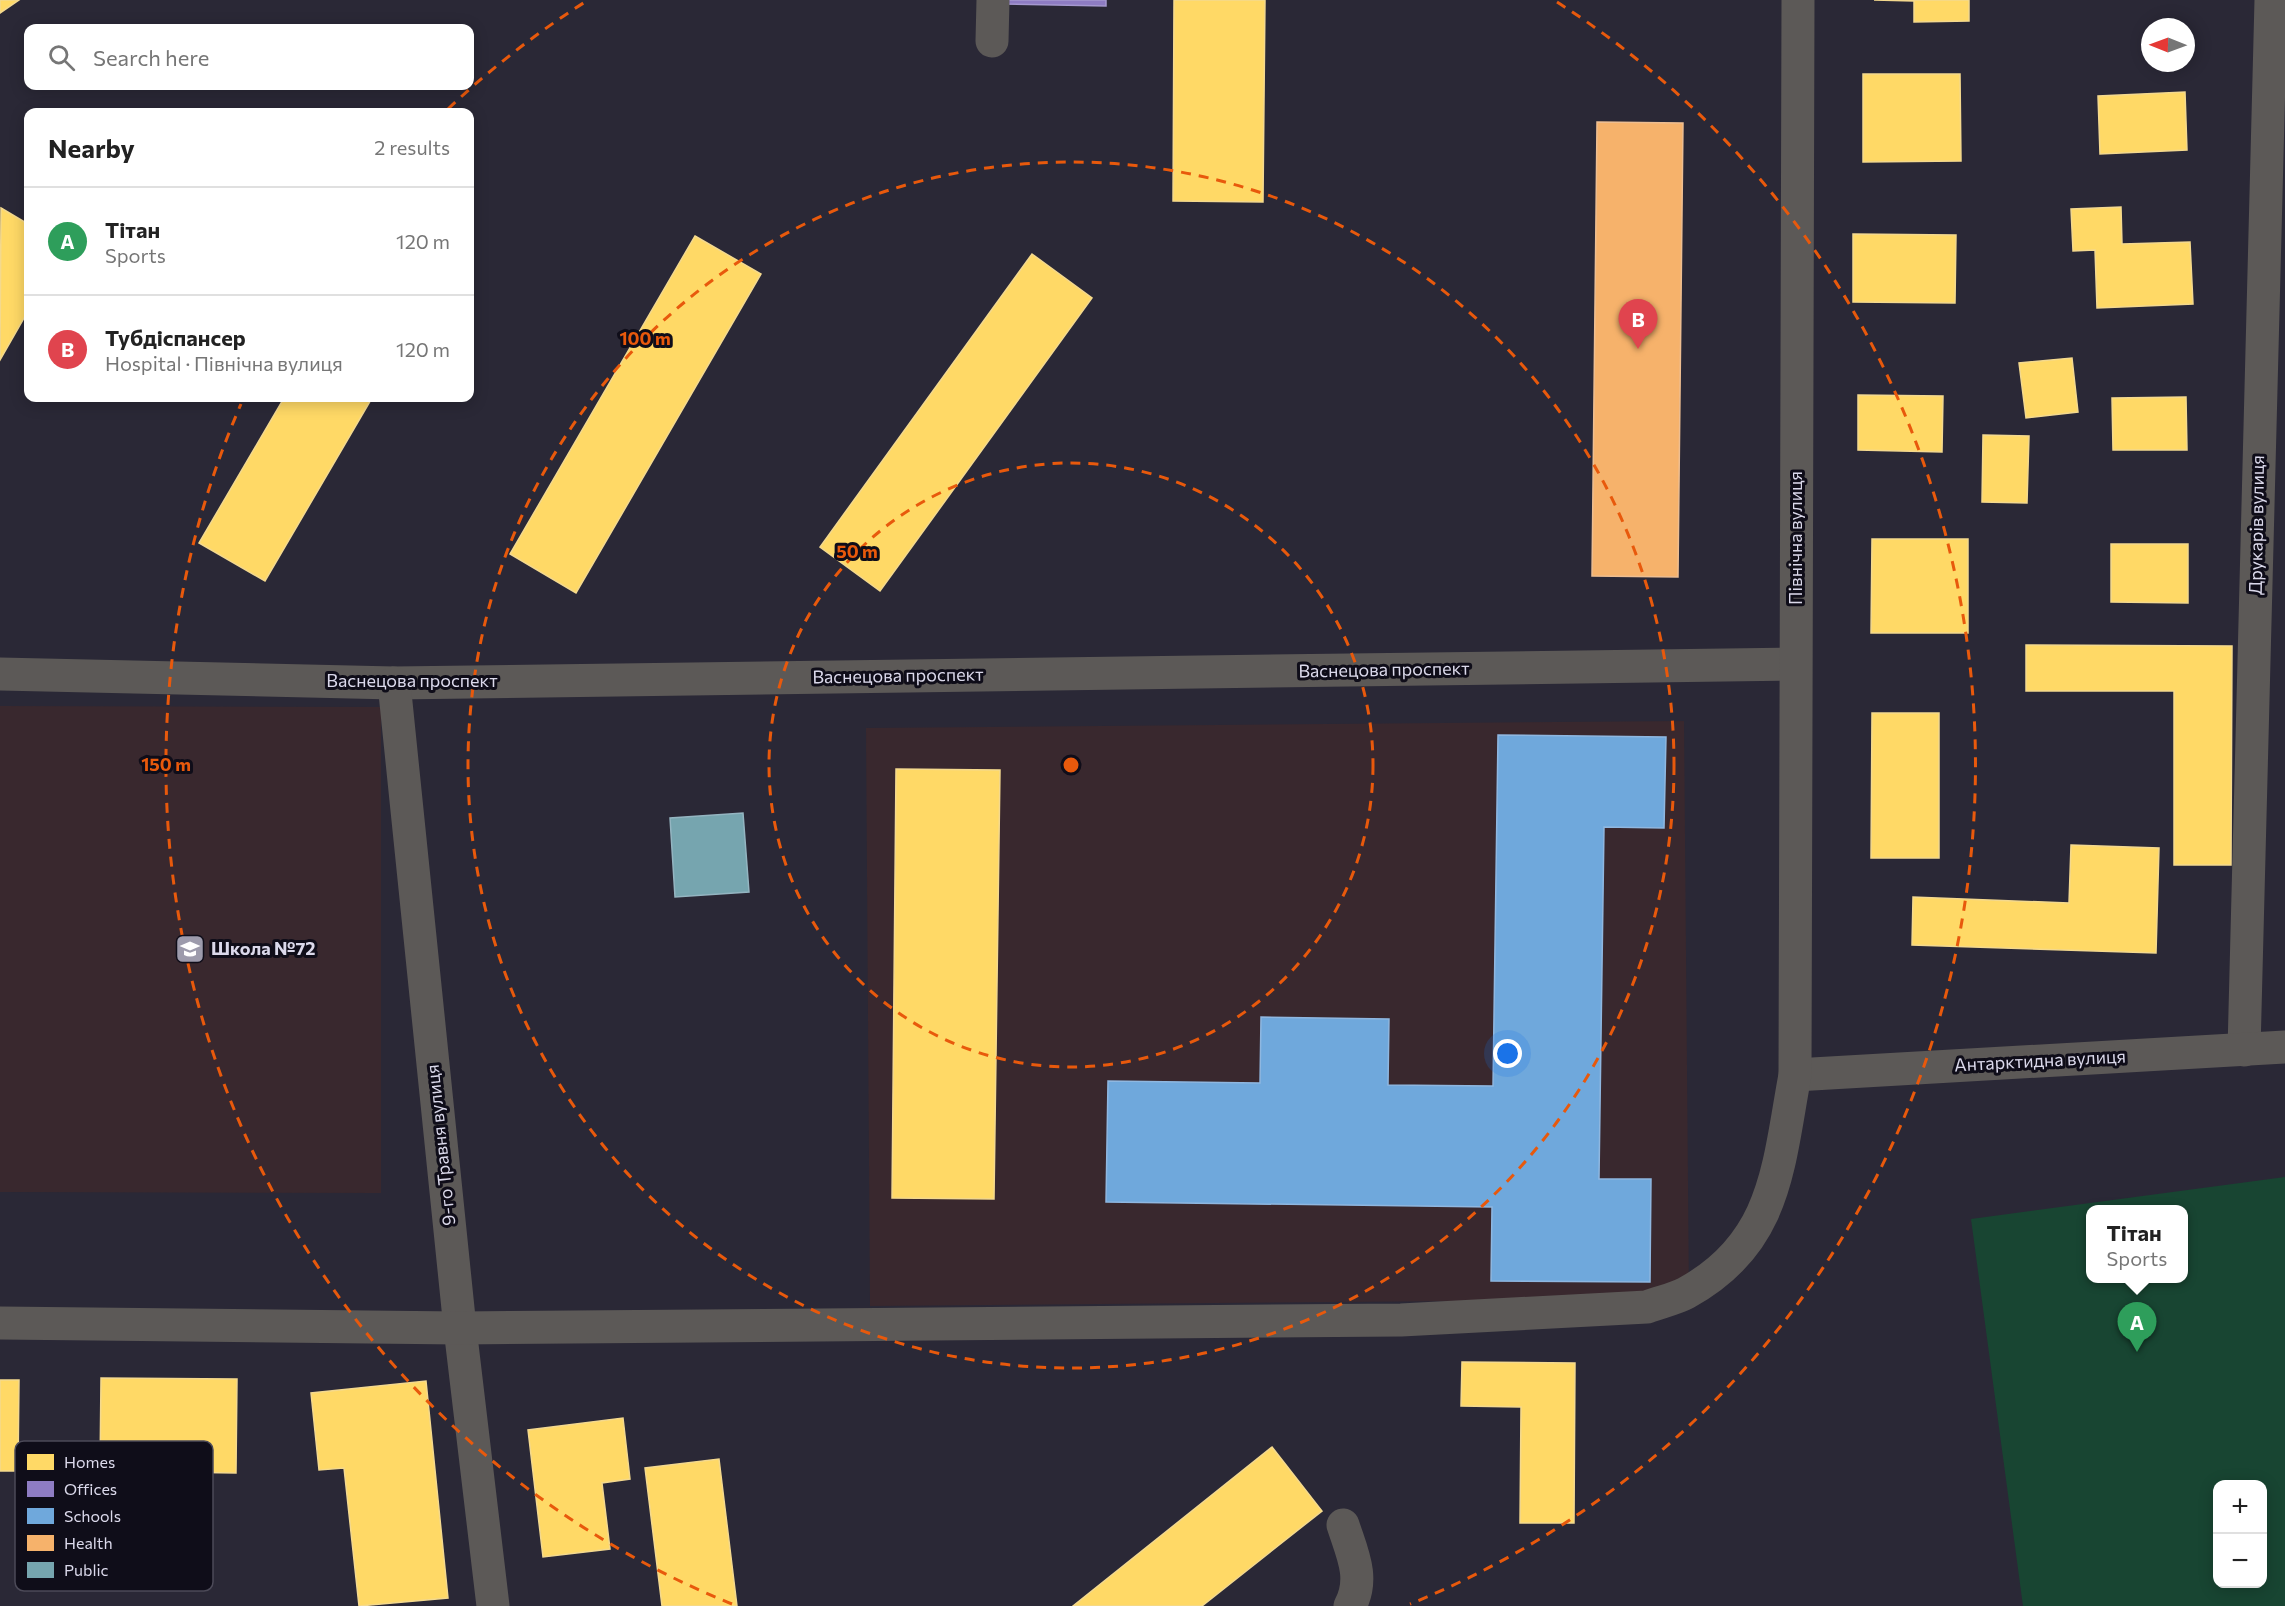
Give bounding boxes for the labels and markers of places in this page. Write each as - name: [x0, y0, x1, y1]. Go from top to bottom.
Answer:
- pin: B: [1618, 300, 1658, 349]
- centre of rings: [1061, 755, 1081, 775]
- school or university icon: Школа №72: [174, 933, 206, 965]
- place label: Школа №72: [211, 937, 316, 959]
- pin: A: [2118, 1302, 2156, 1352]

